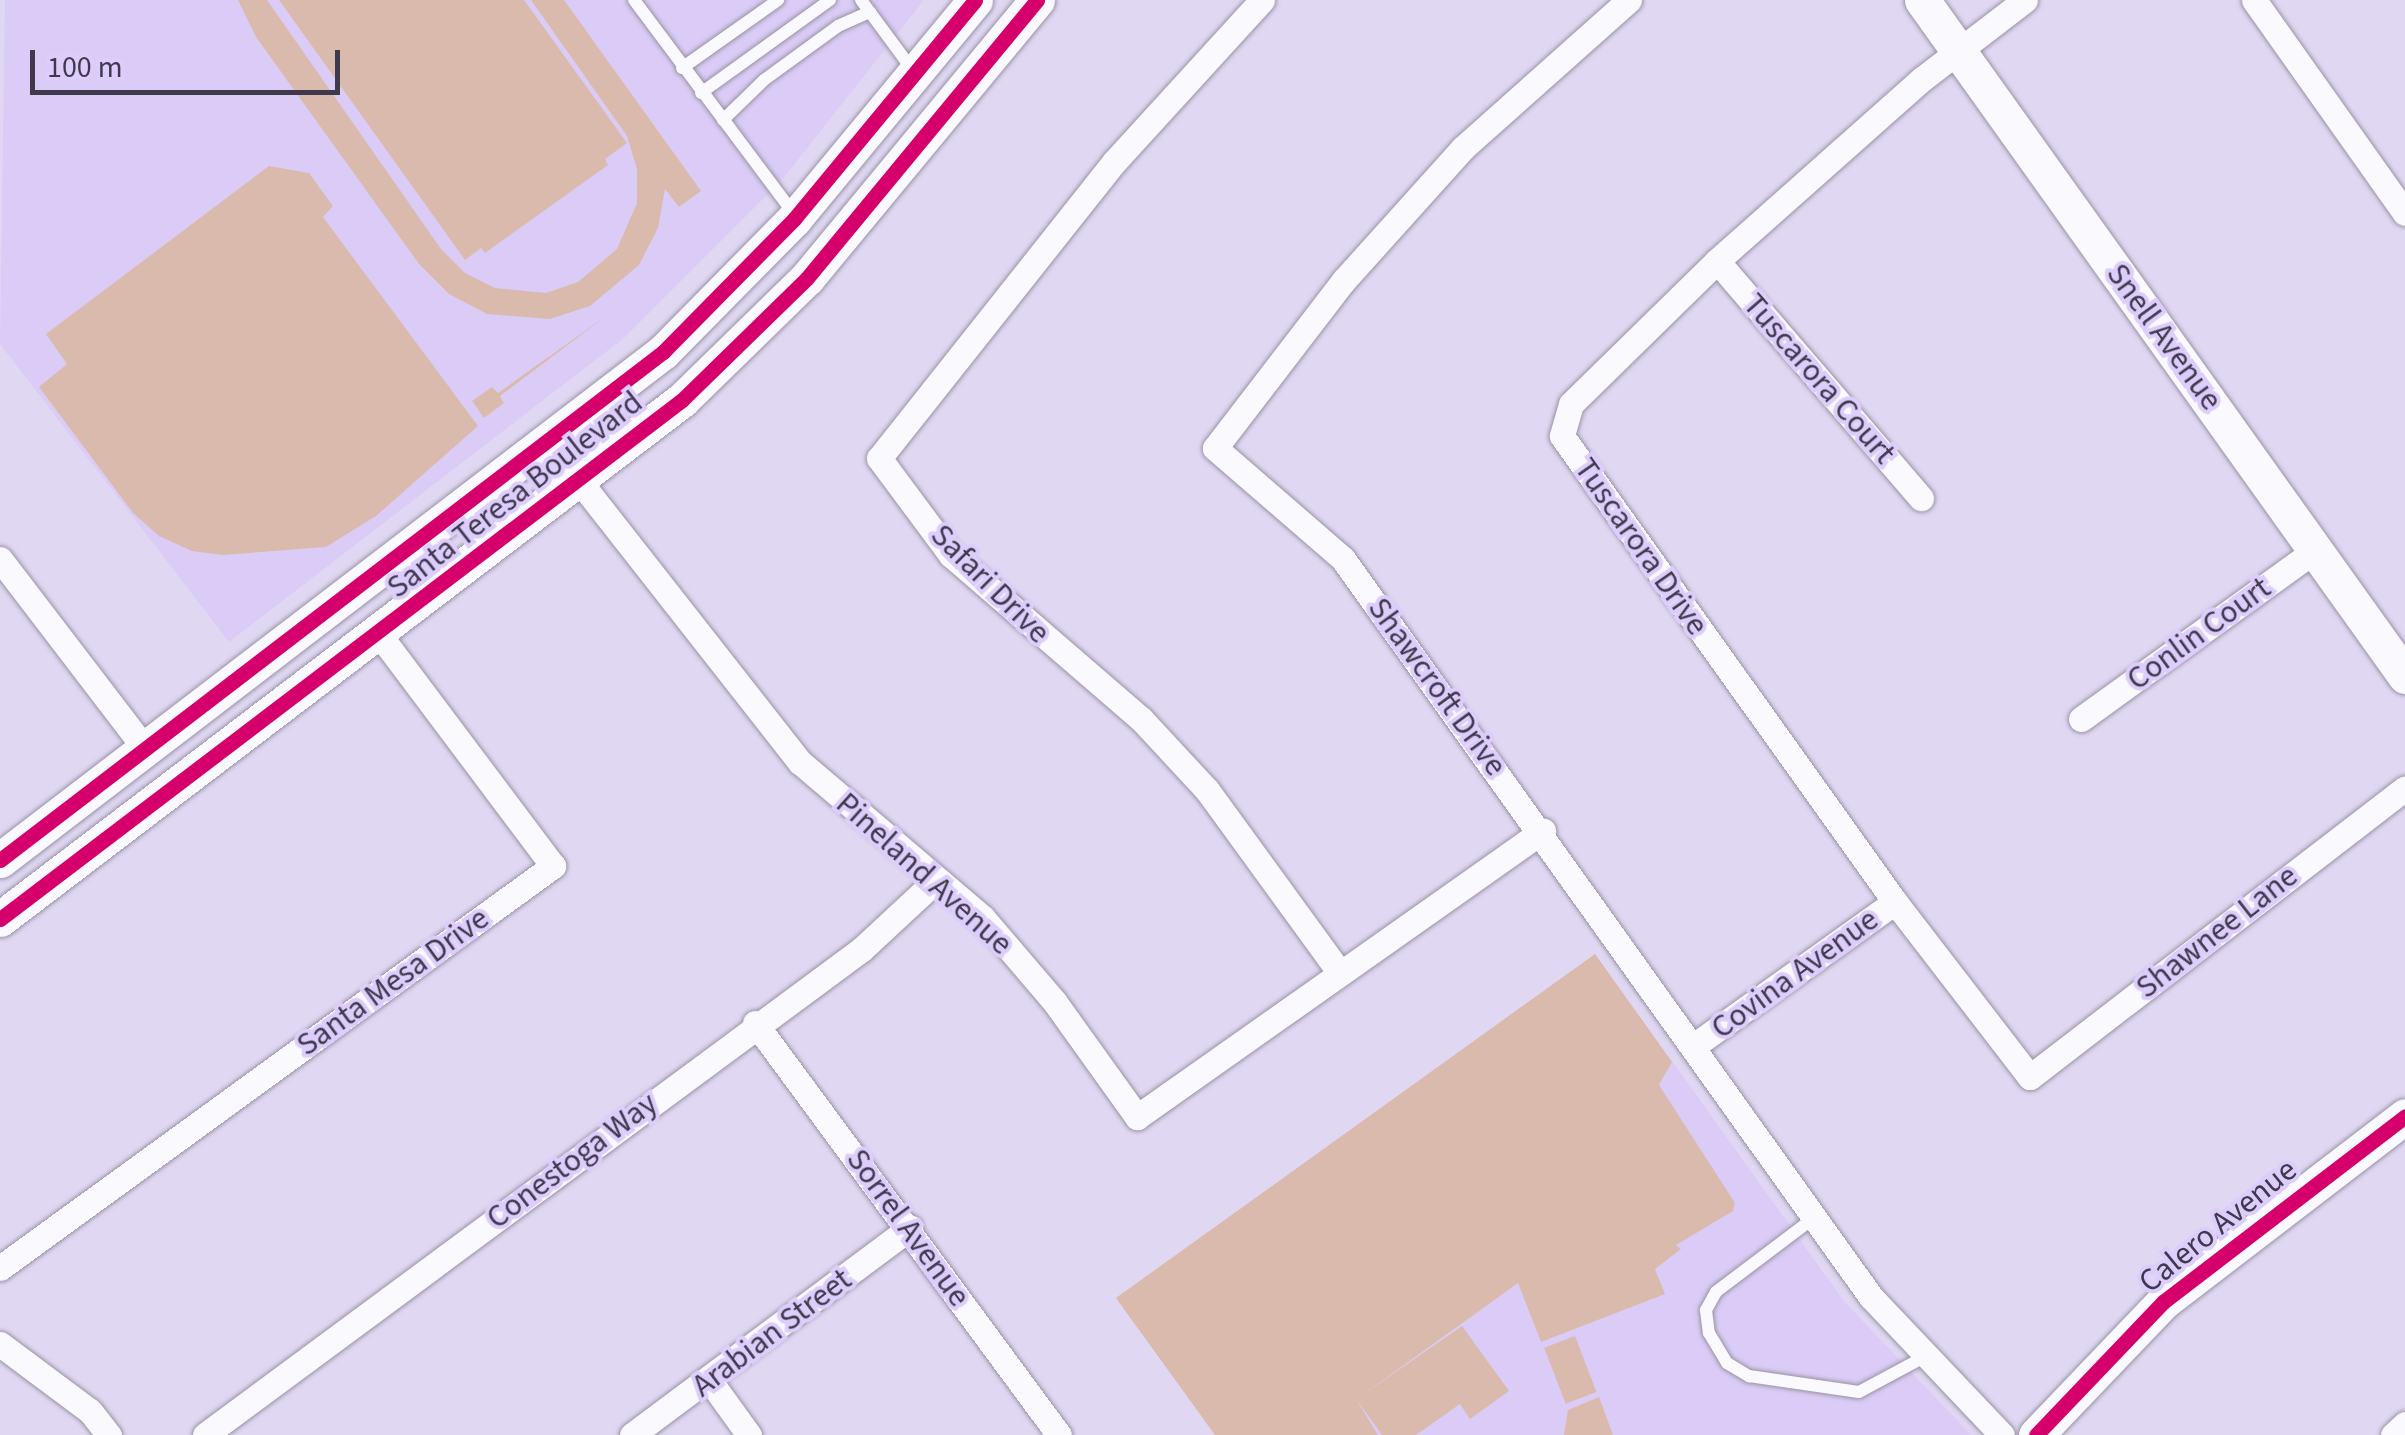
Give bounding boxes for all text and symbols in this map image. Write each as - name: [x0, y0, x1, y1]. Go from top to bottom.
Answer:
- scale bar: [35, 30, 345, 92]
- text: 100 m: [47, 46, 123, 89]
- street label: Snell Avenue: [2098, 256, 2230, 418]
- street label: Tuscarora Court: [1735, 286, 1903, 472]
- street label: Santa Teresa Boulevard: [380, 383, 650, 607]
- street label: Tuscarora Drive: [1566, 451, 1716, 643]
- street label: Safari Drive: [922, 516, 1058, 652]
- street label: Conlin Court: [2120, 569, 2278, 699]
- street label: Shawcroft Drive: [1359, 590, 1515, 784]
- street label: Pineland Avenue: [828, 785, 1020, 963]
- street label: Shawnee Lane: [2129, 857, 2305, 1007]
- street label: Santa Mesa Drive: [290, 900, 496, 1064]
- street label: Covina Avenue: [1704, 901, 1886, 1047]
- street label: Conestoga Way: [479, 1084, 665, 1238]
- street label: Sorrel Avenue: [838, 1142, 978, 1314]
- street label: Calero Avenue: [2131, 1151, 2305, 1301]
- street label: Arabian Street: [685, 1261, 859, 1405]

